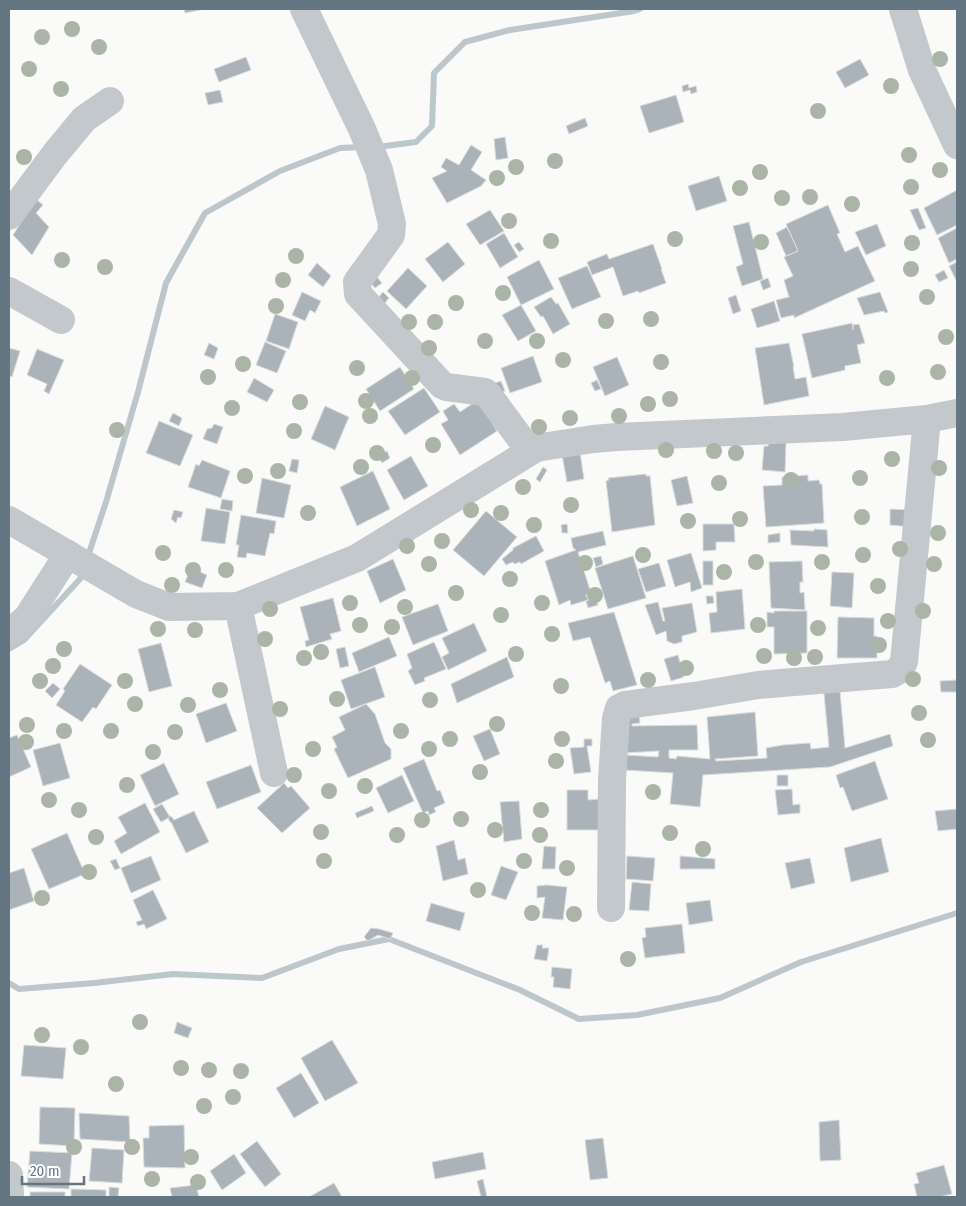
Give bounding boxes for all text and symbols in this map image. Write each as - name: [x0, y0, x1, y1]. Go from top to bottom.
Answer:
- scale bar: [22, 1154, 85, 1186]
- text: 20 m: [30, 1162, 60, 1180]

